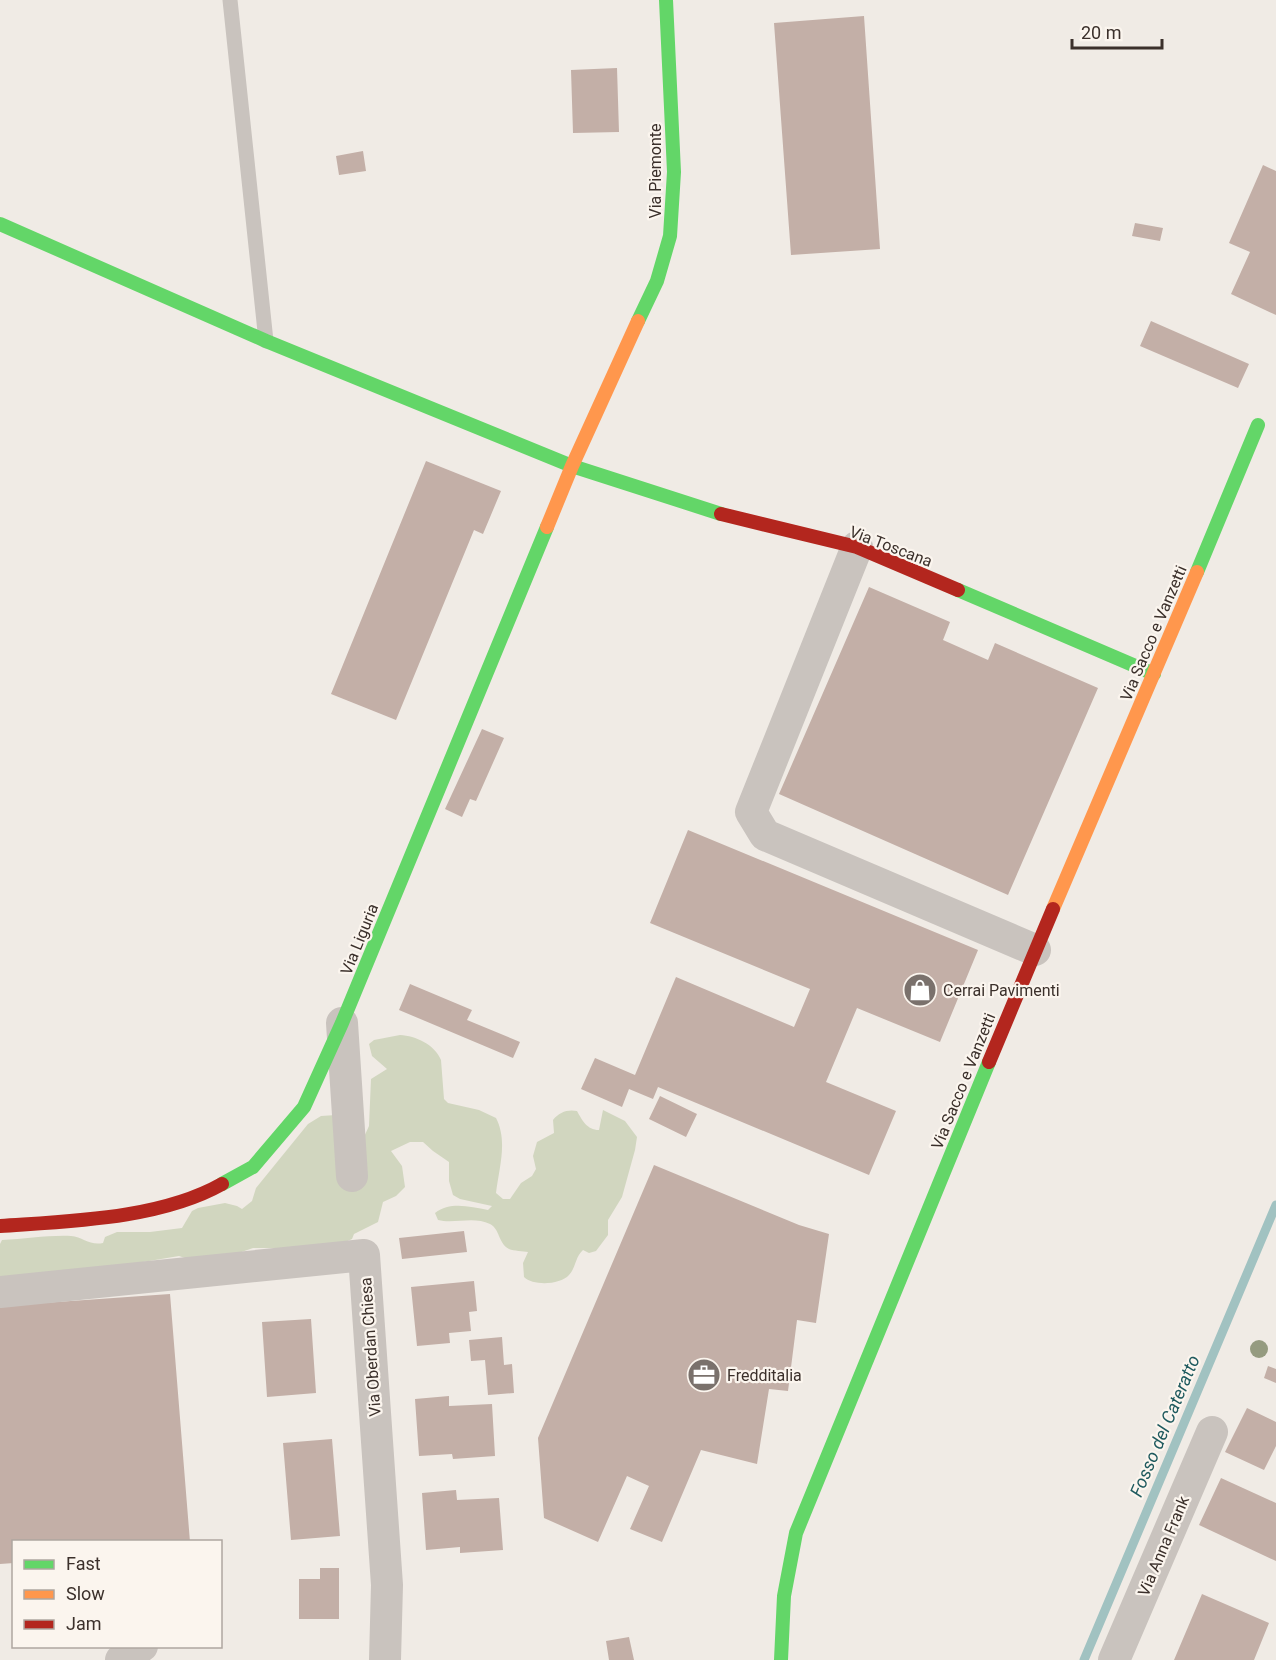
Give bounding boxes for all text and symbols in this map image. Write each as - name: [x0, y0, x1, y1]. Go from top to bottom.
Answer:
- scale bar: [1072, 12, 1162, 50]
- text: 20 m: [1081, 22, 1121, 43]
- street label: Via Piemonte: [646, 124, 665, 218]
- street label: Via Toscana: [847, 522, 935, 571]
- street label: Via Sacco e Vanzetti: [1116, 563, 1191, 704]
- street label: Via Liguria: [337, 901, 382, 978]
- shop icon: Cerrai Pavimenti: [902, 972, 938, 1008]
- place label: Cerrai Pavimenti: [943, 981, 1060, 1000]
- street label: Via Sacco e Vanzetti: [927, 1010, 999, 1152]
- street label: Via Oberdan Chiesa: [356, 1277, 385, 1417]
- water label: Fosso del Cateratto: [1125, 1352, 1204, 1500]
- office icon: Fredditalia: [686, 1357, 722, 1393]
- place label: Fredditalia: [727, 1366, 802, 1385]
- street label: Via Anna Frank: [1134, 1492, 1193, 1599]
- legend: [12, 1540, 222, 1648]
- text: Fast: [66, 1553, 101, 1574]
- text: Slow: [66, 1583, 105, 1604]
- text: Jam: [66, 1613, 102, 1634]

